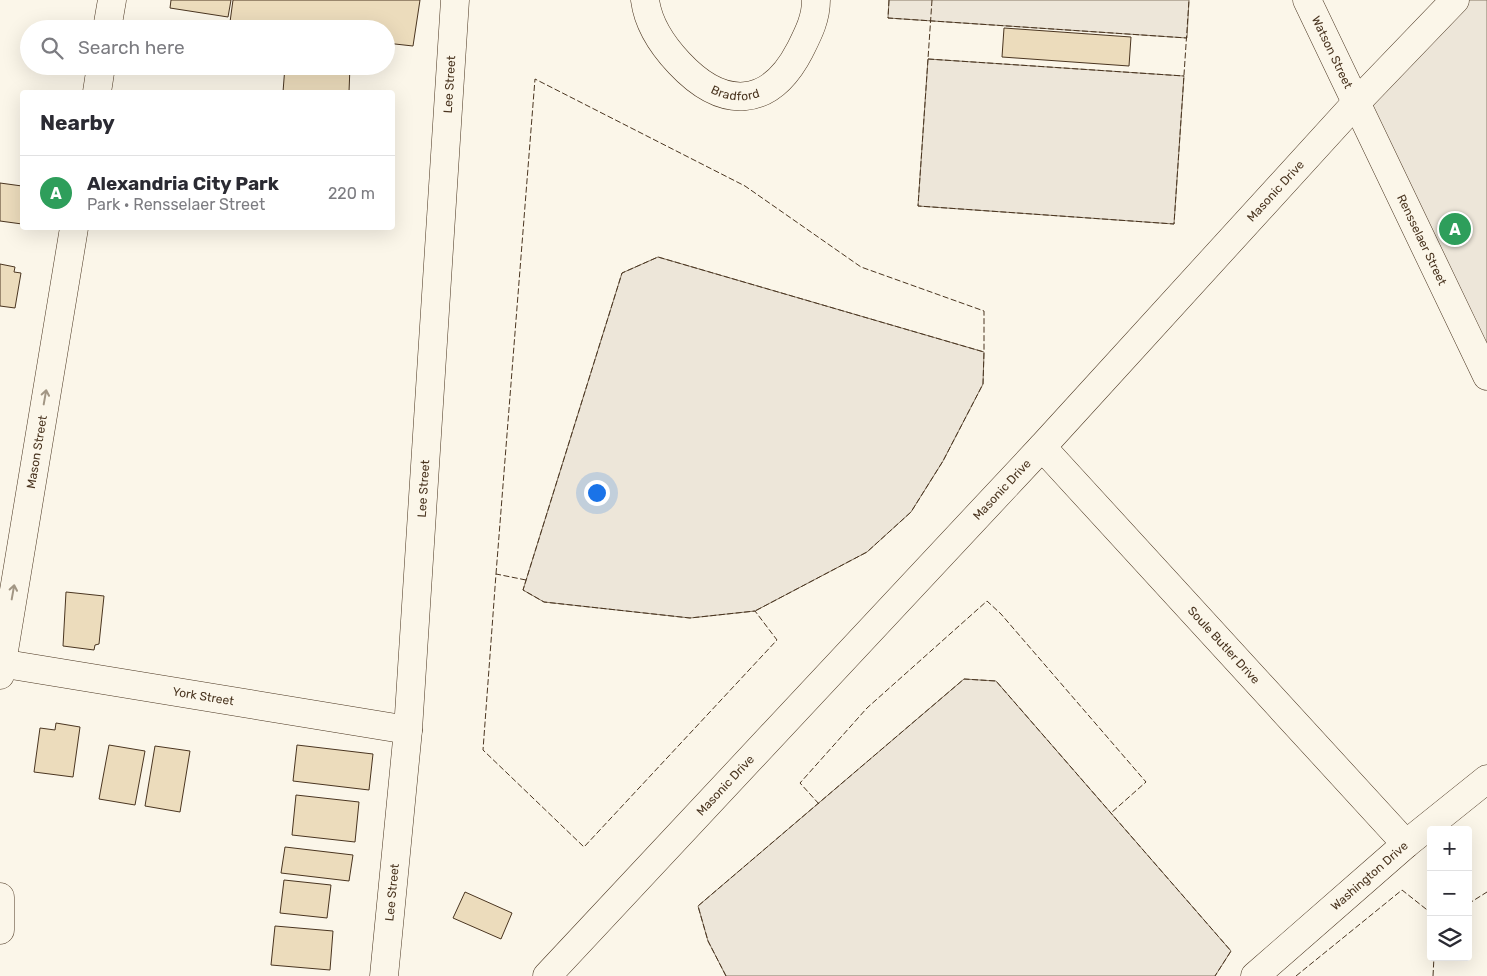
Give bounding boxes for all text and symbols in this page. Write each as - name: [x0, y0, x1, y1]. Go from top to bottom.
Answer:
- street label: Watson Street: [1309, 14, 1355, 91]
- search box: [20, 20, 395, 75]
- icon: search: [38, 34, 66, 62]
- text: Search here: [78, 36, 185, 59]
- street label: Lee Street: [441, 55, 458, 114]
- street label: Bradford: [709, 83, 761, 103]
- text: Nearby: [40, 110, 115, 135]
- street label: Masonic Drive: [1244, 157, 1307, 225]
- text: Alexandria City Park: [87, 172, 279, 195]
- text: A: [50, 184, 62, 203]
- text: 220 m: [328, 184, 375, 203]
- street label: Rensselaer Street: [1394, 192, 1450, 288]
- text: Park · Rensselaer Street: [87, 195, 265, 214]
- pin: A: [1439, 210, 1471, 248]
- one-way arrow: [41, 390, 51, 406]
- street label: Mason Street: [24, 414, 50, 490]
- street label: Masonic Drive: [970, 456, 1034, 523]
- street label: Lee Street: [415, 459, 432, 518]
- your location: [584, 480, 610, 506]
- one-way arrow: [8, 585, 18, 601]
- street label: Soule Butler Drive: [1185, 604, 1263, 687]
- street label: York Street: [172, 684, 235, 708]
- street label: Masonic Drive: [694, 752, 757, 819]
- map controls: [1427, 826, 1472, 961]
- button: +: [1427, 826, 1472, 871]
- street label: Washington Drive: [1328, 838, 1411, 913]
- street label: Lee Street: [382, 863, 402, 922]
- button: −: [1427, 871, 1472, 916]
- button: layers: [1427, 916, 1472, 961]

